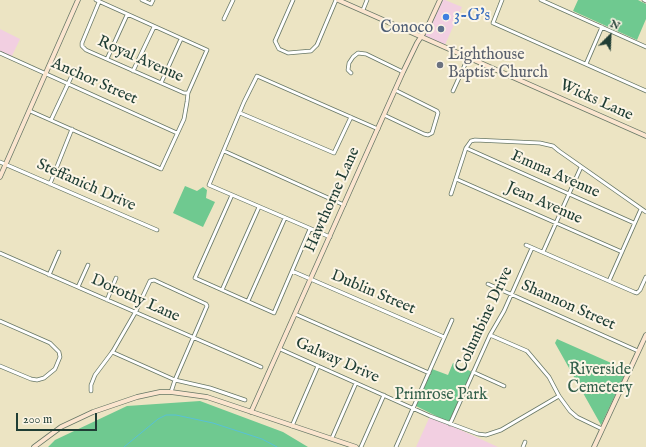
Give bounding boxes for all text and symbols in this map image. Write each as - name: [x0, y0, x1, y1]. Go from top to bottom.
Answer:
- place label: 3-G's: [454, 7, 490, 27]
- marker: 3-G's: [441, 12, 451, 22]
- north arrow: [590, 16, 630, 56]
- text: N: [608, 17, 622, 33]
- place label: Conoco: [380, 19, 433, 39]
- marker: Conoco: [436, 24, 446, 34]
- street label: Royal Avenue: [94, 33, 186, 87]
- place label: Lighthouse Baptist Church: [448, 46, 548, 84]
- street label: Anchor Street: [48, 54, 140, 110]
- marker: Lighthouse Baptist Church: [435, 60, 445, 70]
- street label: Wicks Lane: [556, 76, 636, 126]
- street label: Hawthorne Lane: [301, 145, 365, 255]
- street label: Emma Avenue: [508, 147, 602, 203]
- street label: Steffanich Drive: [34, 156, 138, 216]
- street label: Jean Avenue: [503, 179, 585, 229]
- street label: Columbine Drive: [452, 264, 518, 376]
- street label: Dublin Street: [328, 267, 418, 319]
- street label: Dorothy Lane: [88, 271, 182, 327]
- street label: Shannon Street: [518, 277, 618, 335]
- street label: Galway Drive: [292, 334, 382, 388]
- park label: Riverside Cemetery: [567, 361, 633, 399]
- park label: Primrose Park: [394, 386, 488, 406]
- scale bar: [18, 405, 99, 431]
- text: 200 m: [23, 412, 52, 427]

